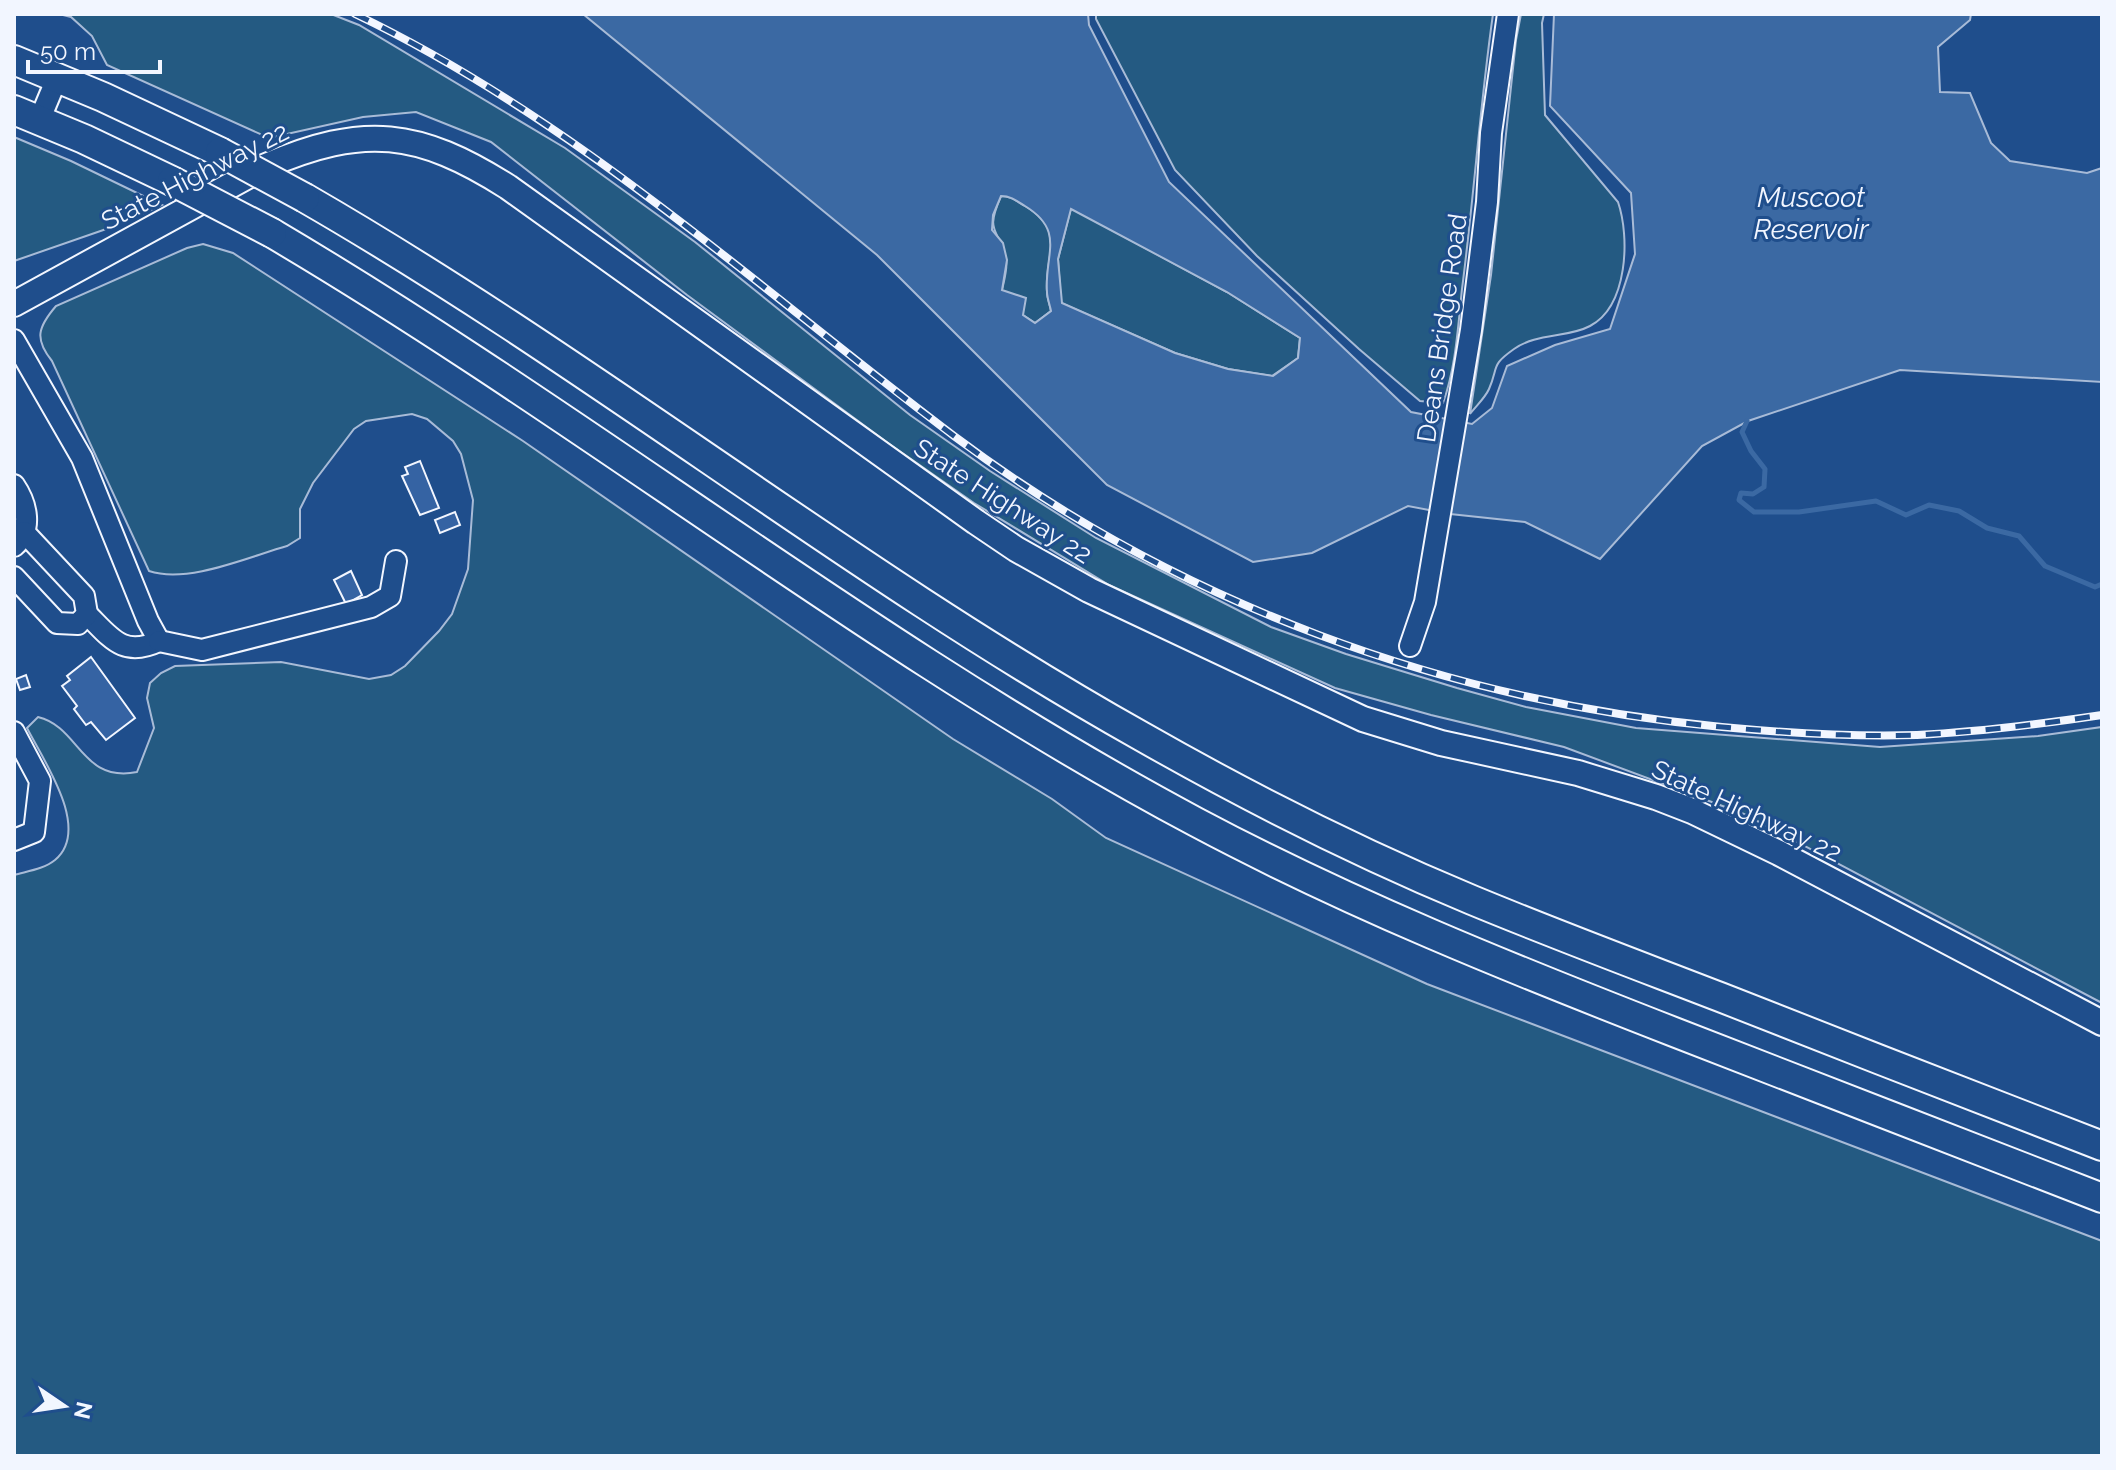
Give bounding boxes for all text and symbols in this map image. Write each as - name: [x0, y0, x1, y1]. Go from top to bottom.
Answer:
- scale bar: [28, 24, 160, 74]
- text: 50 m: [40, 37, 96, 66]
- street label: State Highway 22: [96, 116, 294, 236]
- water label: Muscoot Reservoir: [1753, 181, 1870, 246]
- street label: Deans Bridge Road: [1411, 212, 1473, 444]
- street label: State Highway 22: [908, 432, 1098, 570]
- street label: State Highway 22: [1647, 754, 1847, 868]
- north arrow: [24, 1366, 104, 1446]
- text: N: [69, 1399, 98, 1422]

